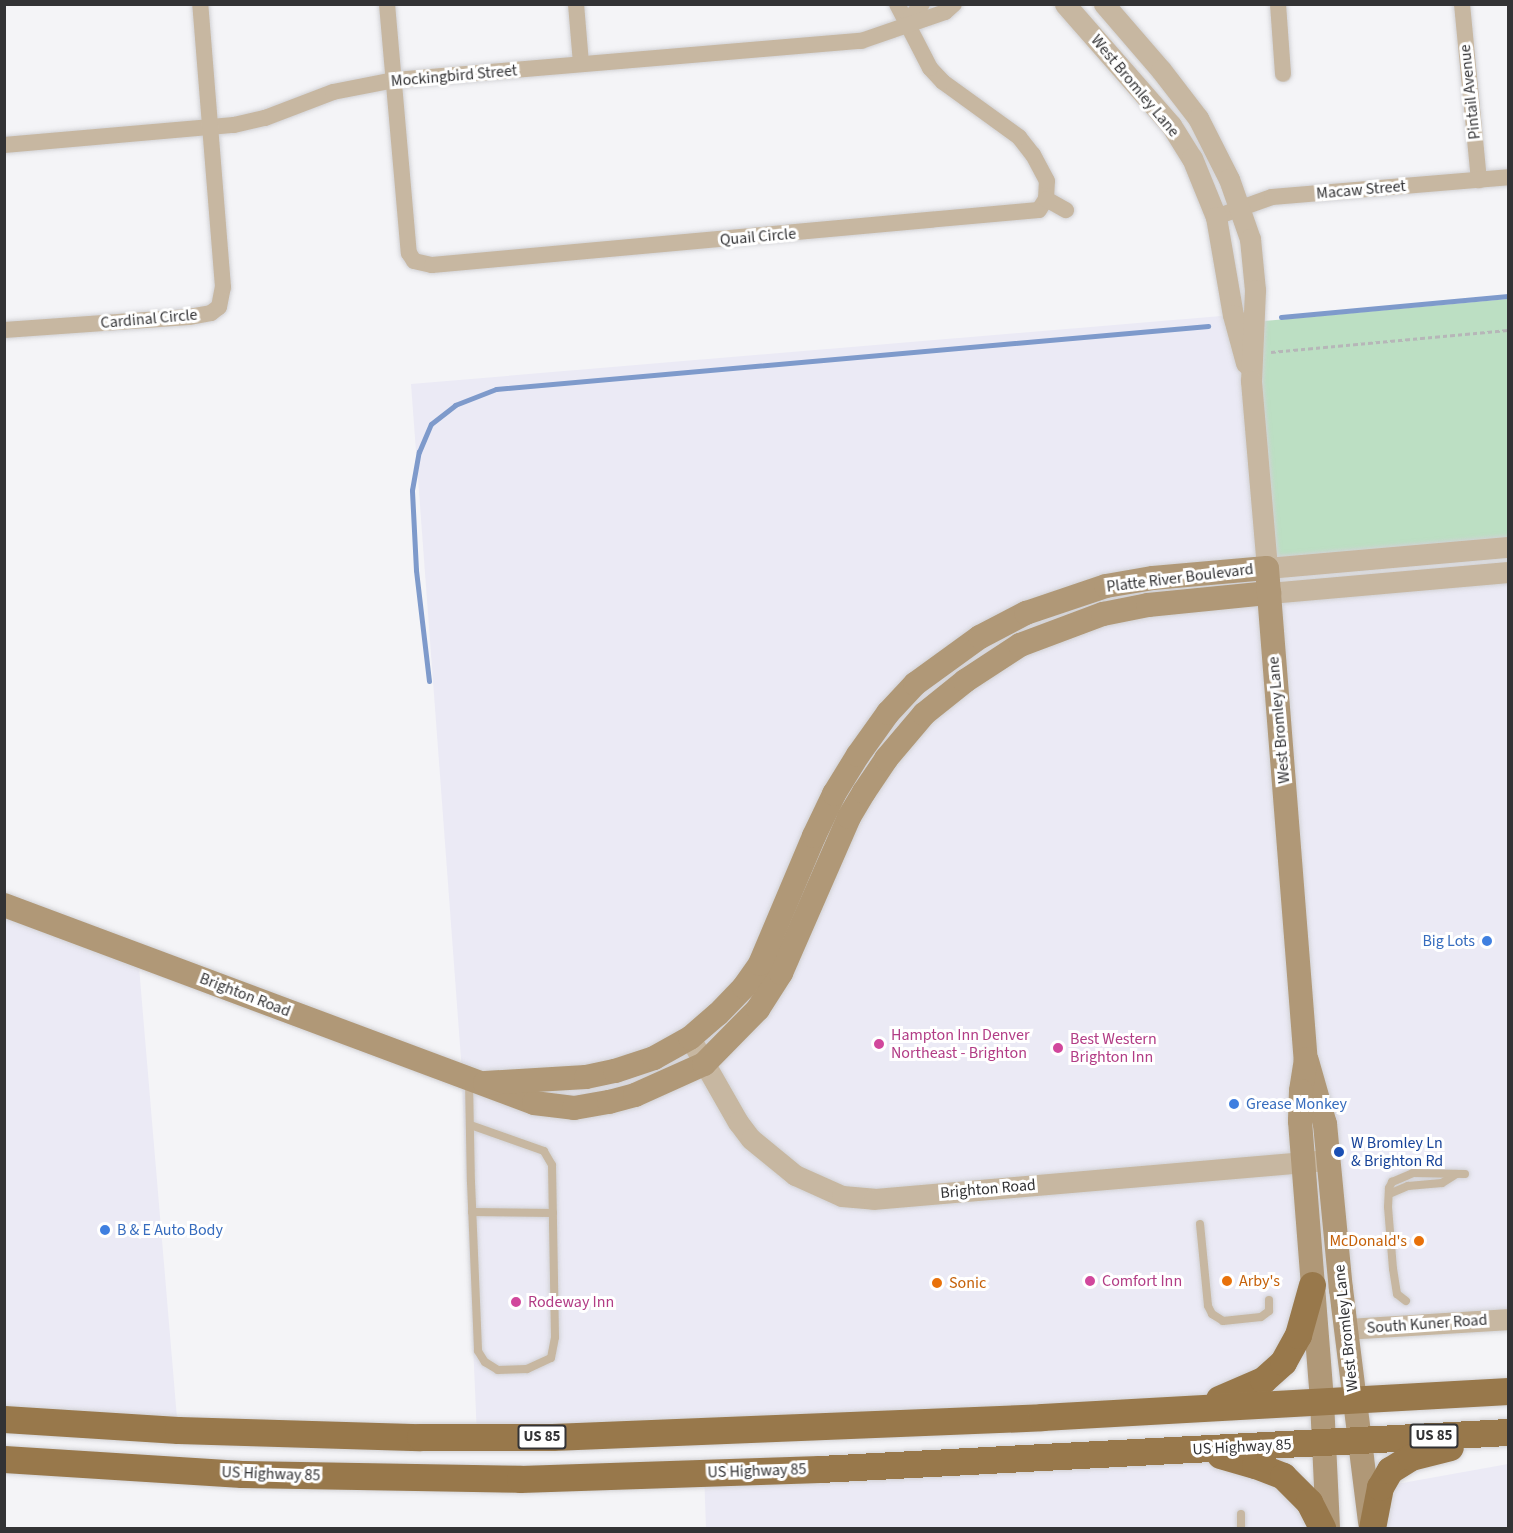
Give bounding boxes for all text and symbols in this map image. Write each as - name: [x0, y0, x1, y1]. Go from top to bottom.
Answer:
- street label: West Bromley Lane: [1087, 31, 1183, 141]
- street label: Pintail Avenue: [1455, 44, 1485, 140]
- street label: Mockingbird Street: [390, 61, 518, 91]
- street label: Macaw Street: [1315, 177, 1407, 203]
- street label: Quail Circle: [719, 224, 797, 250]
- street label: Cardinal Circle: [100, 305, 198, 333]
- street label: Platte River Boulevard: [1105, 559, 1255, 597]
- street label: West Bromley Lane: [1264, 656, 1294, 784]
- place label: Big Lots: [1422, 931, 1475, 951]
- marker: Big Lots: [1480, 934, 1494, 948]
- street label: Brighton Road: [197, 969, 293, 1021]
- place label: Hampton Inn Denver Northeast - Brighton: [891, 1025, 1030, 1063]
- place label: Best Western Brighton Inn: [1070, 1029, 1157, 1067]
- marker: Hampton Inn Denver Northeast - Brighton: [872, 1037, 886, 1051]
- marker: Best Western Brighton Inn: [1051, 1041, 1065, 1055]
- place label: Grease Monkey: [1246, 1094, 1347, 1114]
- marker: Grease Monkey: [1227, 1097, 1241, 1111]
- place label: W Bromley Ln & Brighton Rd: [1351, 1133, 1443, 1171]
- marker: W Bromley Ln & Brighton Rd: [1332, 1145, 1346, 1159]
- street label: Brighton Road: [939, 1175, 1037, 1203]
- place label: B & E Auto Body: [117, 1220, 223, 1240]
- marker: B & E Auto Body: [98, 1223, 112, 1237]
- place label: McDonald's: [1329, 1231, 1407, 1251]
- marker: McDonald's: [1412, 1234, 1426, 1248]
- street label: West Bromley Lane: [1330, 1264, 1362, 1392]
- place label: Comfort Inn: [1102, 1271, 1182, 1291]
- place label: Arby's: [1239, 1271, 1280, 1291]
- place label: Sonic: [949, 1273, 986, 1293]
- marker: Comfort Inn: [1083, 1274, 1097, 1288]
- marker: Arby's: [1220, 1274, 1234, 1288]
- marker: Sonic: [930, 1276, 944, 1290]
- place label: Rodeway Inn: [528, 1292, 614, 1312]
- marker: Rodeway Inn: [509, 1295, 523, 1309]
- street label: South Kuner Road: [1366, 1310, 1488, 1338]
- road number: US 85: [1408, 1424, 1460, 1448]
- road number: US 85: [516, 1425, 568, 1449]
- street label: US Highway 85: [1192, 1435, 1292, 1459]
- street label: US Highway 85: [707, 1460, 807, 1482]
- street label: US Highway 85: [221, 1463, 321, 1485]

